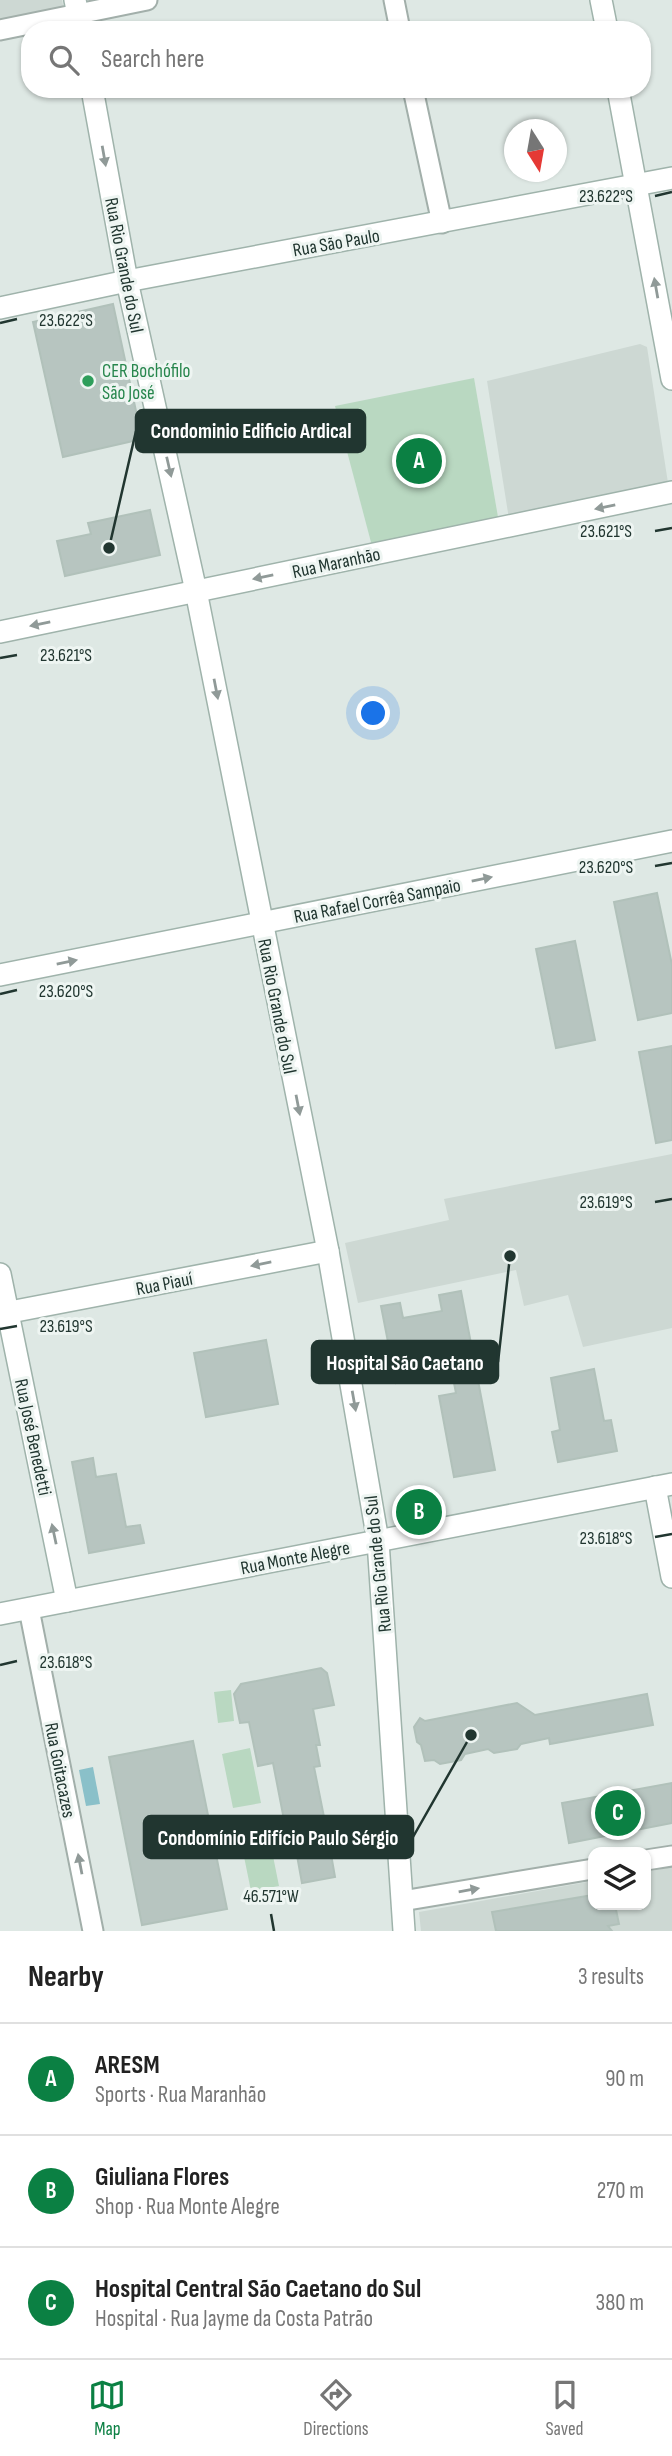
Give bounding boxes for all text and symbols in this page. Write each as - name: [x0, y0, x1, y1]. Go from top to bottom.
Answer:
- search box: [21, 21, 651, 98]
- icon: search: [45, 41, 83, 79]
- text: Search here: [101, 44, 204, 75]
- north arrow: [504, 119, 567, 182]
- one-way arrow: [99, 145, 110, 167]
- text: 23.622°S: [579, 186, 633, 207]
- street label: Rua Rio Grande do Sul: [99, 196, 148, 335]
- street label: Rua São Paulo: [291, 225, 382, 262]
- one-way arrow: [650, 277, 661, 299]
- text: 23.622°S: [39, 310, 93, 331]
- place label: CER Bochófilo São José: [102, 360, 190, 405]
- marker: CER Bochófilo São José: [80, 373, 96, 389]
- callout: Condominio Edificio Ardical: [136, 410, 365, 452]
- text: Condominio Edificio Ardical: [151, 419, 351, 444]
- pin: A: [396, 435, 442, 487]
- one-way arrow: [163, 456, 174, 478]
- one-way arrow: [594, 501, 616, 512]
- text: 23.621°S: [580, 521, 632, 542]
- street label: Rua Maranhão: [290, 543, 383, 584]
- one-way arrow: [252, 572, 274, 583]
- one-way arrow: [29, 618, 51, 629]
- text: 23.621°S: [40, 645, 92, 666]
- one-way arrow: [210, 678, 221, 700]
- your location: [356, 696, 390, 730]
- text: 23.620°S: [579, 857, 634, 878]
- one-way arrow: [471, 873, 493, 884]
- street label: Rua Rafael Corrêa Sampaio: [292, 874, 463, 929]
- street label: Rua Rio Grande do Sul: [252, 937, 301, 1076]
- one-way arrow: [56, 956, 78, 967]
- text: 23.620°S: [39, 981, 94, 1002]
- one-way arrow: [293, 1094, 304, 1116]
- text: 23.619°S: [579, 1192, 633, 1213]
- one-way arrow: [250, 1259, 272, 1270]
- street label: Rua Piauí: [134, 1268, 195, 1301]
- text: 23.619°S: [39, 1316, 93, 1337]
- callout: Hospital São Caetano: [312, 1341, 498, 1383]
- text: Hospital São Caetano: [326, 1351, 484, 1376]
- street label: Rua José Benedetti: [9, 1377, 56, 1498]
- one-way arrow: [349, 1390, 360, 1412]
- pin: B: [396, 1486, 442, 1538]
- street label: Rua Rio Grande do Sul: [360, 1494, 397, 1633]
- one-way arrow: [48, 1523, 59, 1545]
- text: 23.618°S: [580, 1528, 633, 1549]
- street label: Rua Monte Alegre: [239, 1537, 352, 1580]
- text: 23.618°S: [40, 1652, 93, 1673]
- street label: Rua Goitacazes: [39, 1721, 80, 1820]
- pin: C: [595, 1787, 641, 1839]
- callout: Condomínio Edifício Paulo Sérgio: [144, 1816, 413, 1858]
- text: Condomínio Edifício Paulo Sérgio: [158, 1826, 398, 1851]
- map controls: [588, 1847, 651, 1910]
- button: layers: [588, 1847, 651, 1910]
- one-way arrow: [74, 1853, 85, 1875]
- one-way arrow: [458, 1884, 480, 1895]
- text: 46.571°W: [243, 1886, 299, 1907]
- text: Nearby: [28, 1959, 104, 1995]
- text: 3 results: [578, 1963, 644, 1991]
- text: ARESM: [95, 2050, 160, 2081]
- text: A: [46, 2065, 56, 2093]
- text: 90 m: [605, 2065, 644, 2093]
- text: Sports · Rua Maranhão: [95, 2081, 266, 2109]
- text: Giuliana Flores: [95, 2162, 229, 2193]
- text: B: [46, 2177, 56, 2205]
- text: 270 m: [597, 2177, 644, 2205]
- text: Shop · Rua Monte Alegre: [95, 2193, 280, 2221]
- text: Hospital Central São Caetano do Sul: [95, 2274, 421, 2305]
- text: C: [45, 2289, 57, 2317]
- text: 380 m: [596, 2289, 644, 2317]
- text: Hospital · Rua Jayme da Costa Patrão: [95, 2305, 373, 2333]
- tab: Map: [88, 2376, 126, 2441]
- tab: Directions: [303, 2376, 369, 2441]
- tab: Saved: [545, 2376, 584, 2441]

